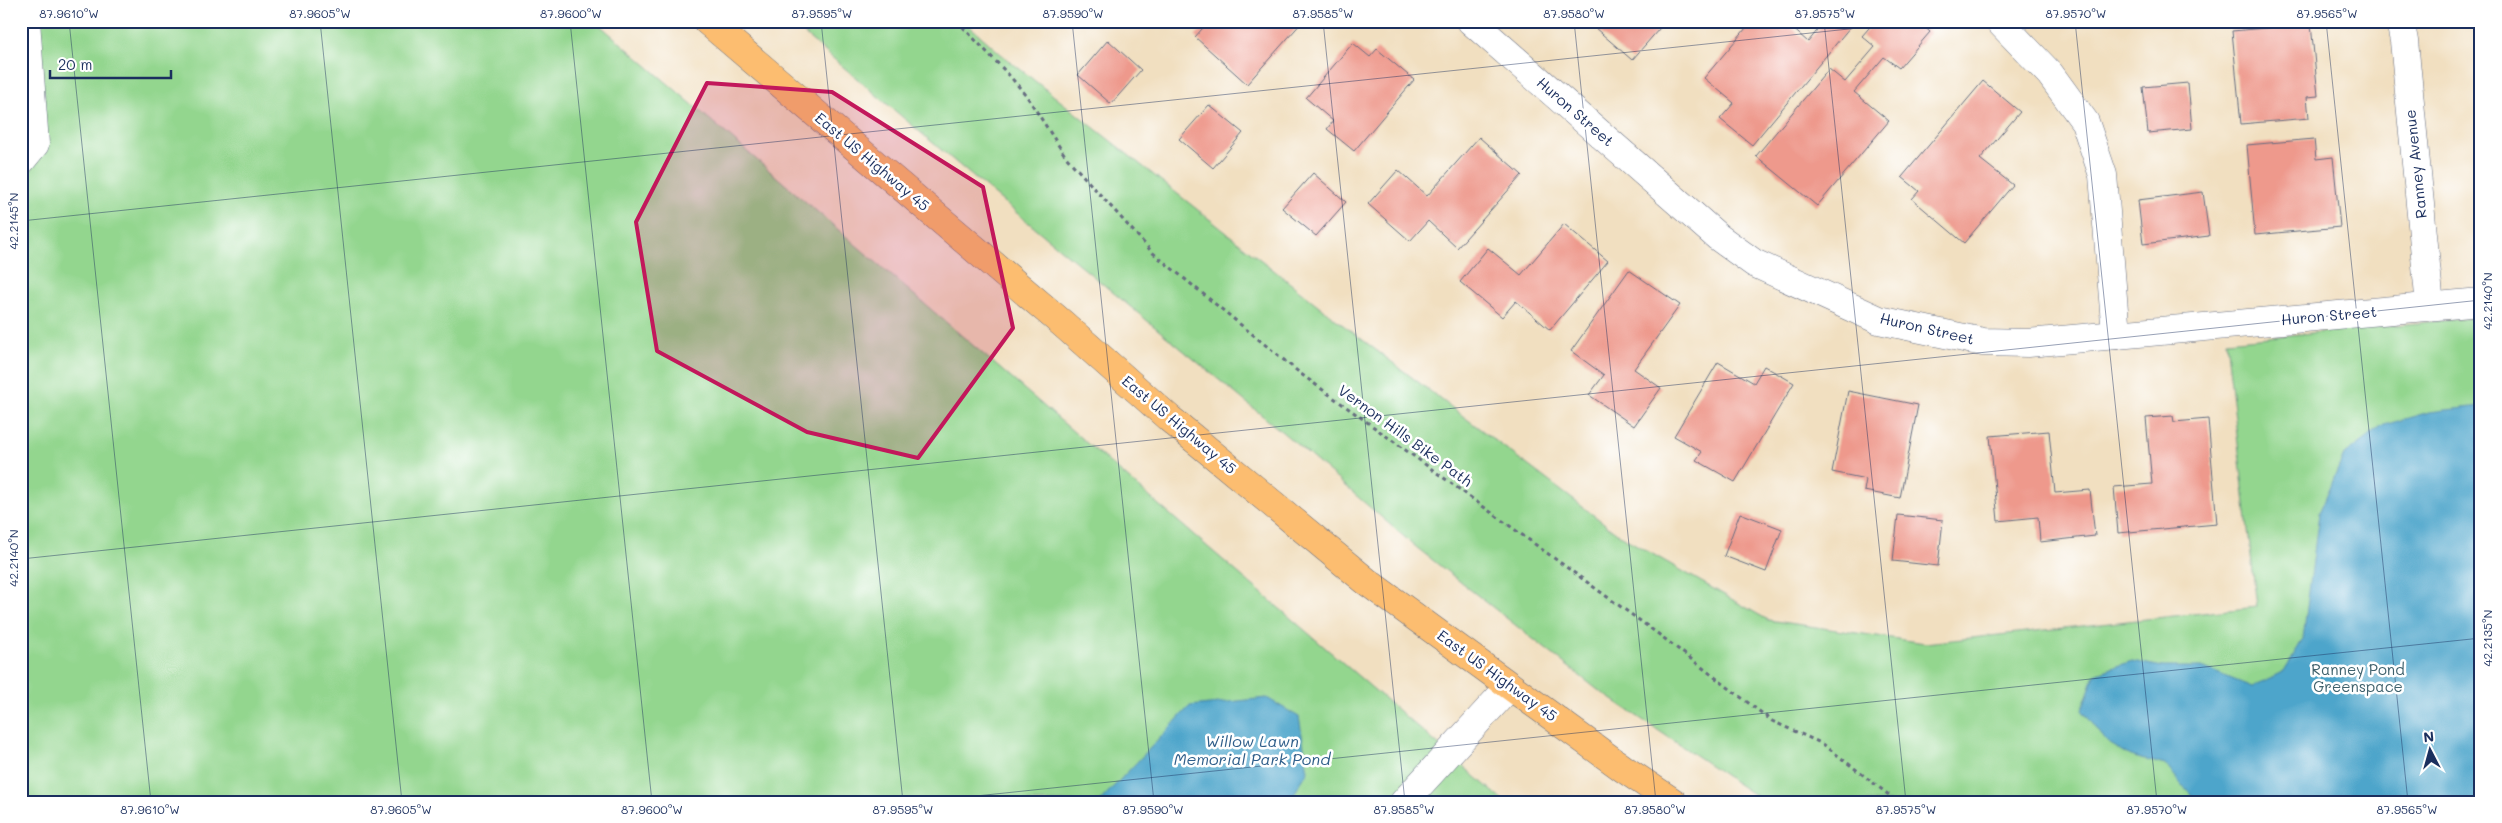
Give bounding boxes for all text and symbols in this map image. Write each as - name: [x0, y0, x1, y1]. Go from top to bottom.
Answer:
- text: 87.9610°W: [39, 5, 99, 21]
- text: 87.9605°W: [289, 5, 351, 21]
- text: 87.9600°W: [540, 5, 602, 21]
- text: 87.9595°W: [792, 5, 852, 21]
- text: 87.9590°W: [1042, 5, 1104, 21]
- text: 87.9585°W: [1293, 5, 1354, 21]
- text: 87.9580°W: [1543, 5, 1605, 21]
- text: 87.9575°W: [1795, 5, 1855, 21]
- text: 87.9570°W: [2046, 5, 2106, 21]
- text: 87.9565°W: [2297, 5, 2357, 21]
- scale bar: [50, 48, 171, 80]
- text: 20 m: [58, 54, 92, 74]
- street label: Huron Street: [1533, 72, 1619, 150]
- street label: East US Highway 45: [811, 107, 934, 215]
- street label: Ranney Avenue: [2399, 109, 2431, 220]
- text: 42.2145°N: [5, 193, 21, 249]
- text: 42.2140°N: [2479, 272, 2495, 330]
- street label: Huron Street: [2280, 301, 2378, 329]
- street label: Huron Street: [1878, 307, 1976, 349]
- street label: East US Highway 45: [1118, 370, 1241, 478]
- street label: Vernon Hills Bike Path: [1334, 380, 1477, 491]
- text: 42.2140°N: [5, 529, 21, 587]
- text: 42.2135°N: [2479, 610, 2495, 666]
- street label: East US Highway 45: [1434, 625, 1562, 725]
- park label: Ranney Pond Greenspace: [2311, 659, 2405, 696]
- north arrow: [2404, 726, 2454, 776]
- text: N: [2422, 727, 2435, 747]
- water label: Willow Lawn Memorial Park Pond: [1174, 730, 1331, 769]
- text: 87.9610°W: [120, 801, 180, 817]
- text: 87.9605°W: [370, 801, 432, 817]
- text: 87.9600°W: [621, 801, 683, 817]
- text: 87.9595°W: [873, 801, 933, 817]
- text: 87.9590°W: [1122, 801, 1184, 817]
- text: 87.9585°W: [1374, 801, 1435, 817]
- text: 87.9580°W: [1624, 801, 1686, 817]
- text: 87.9575°W: [1876, 801, 1936, 817]
- text: 87.9570°W: [2127, 801, 2187, 817]
- text: 87.9565°W: [2377, 801, 2437, 817]

